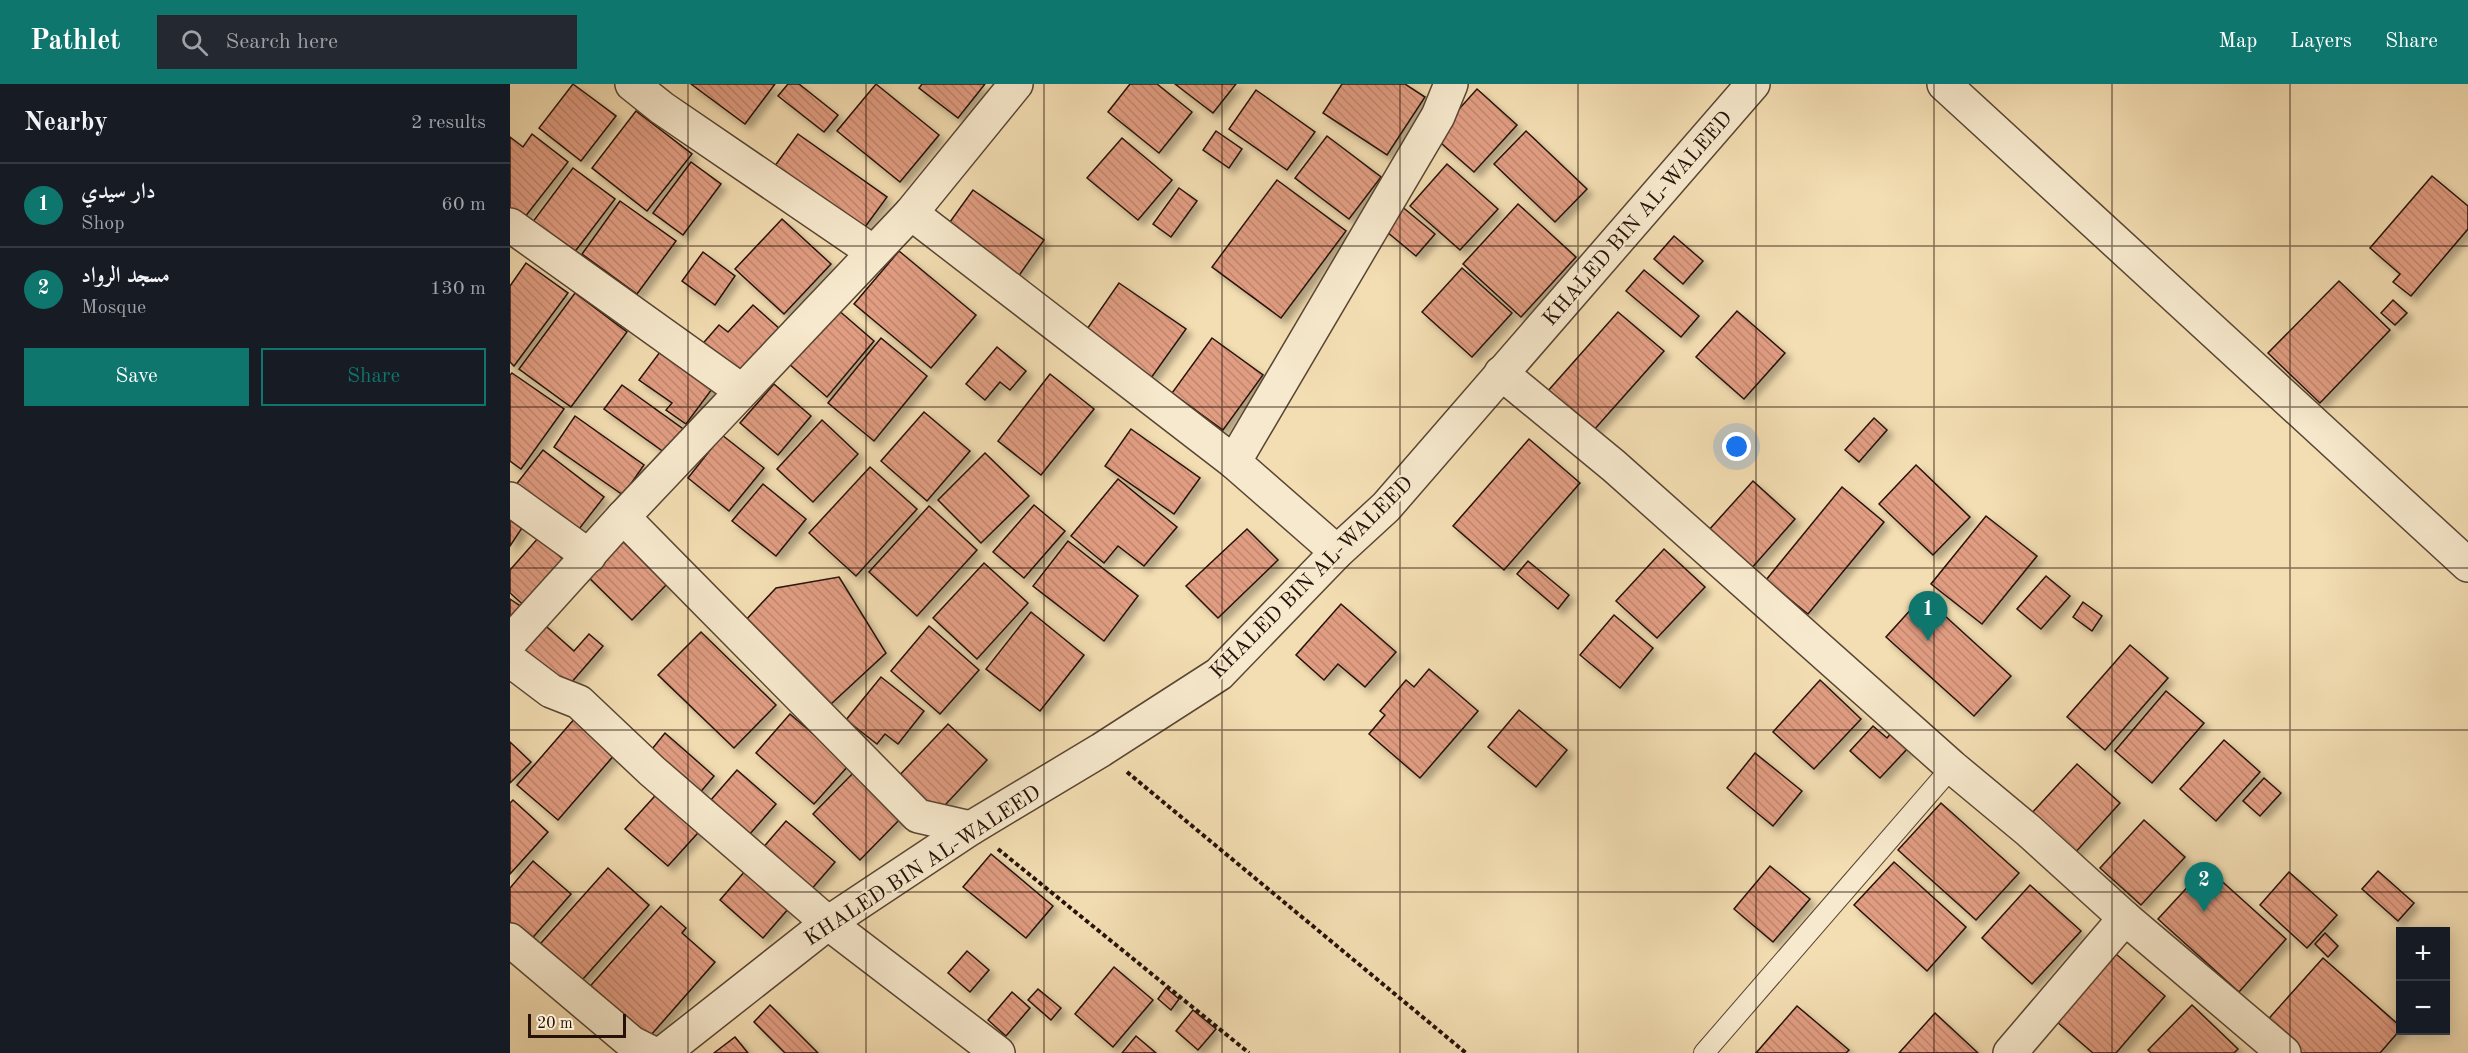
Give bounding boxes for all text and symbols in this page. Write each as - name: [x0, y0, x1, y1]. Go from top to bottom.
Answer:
- search box: [157, 15, 577, 69]
- icon: search: [178, 26, 211, 59]
- text: Pathlet: [30, 28, 121, 56]
- text: Search here: [226, 31, 338, 53]
- text: Map: [2218, 31, 2257, 52]
- text: Layers: [2290, 31, 2352, 52]
- text: Share: [2385, 31, 2438, 52]
- street label: KHALED BIN AL-WALEED: [1539, 108, 1737, 330]
- text: Nearby: [24, 110, 108, 136]
- text: 2 results: [411, 113, 486, 133]
- text: دار سيدي: [81, 181, 156, 203]
- text: 1: [38, 195, 49, 215]
- text: 60 m: [441, 195, 486, 215]
- text: Shop: [81, 214, 125, 234]
- text: مسجد الرواد: [81, 265, 170, 287]
- text: 2: [38, 279, 49, 299]
- text: 130 m: [430, 279, 486, 299]
- text: Mosque: [81, 298, 146, 318]
- button: Save: [24, 348, 249, 406]
- button: Share: [261, 348, 486, 406]
- your location: [1722, 432, 1751, 461]
- street label: KHALED BIN AL-WALEED: [1207, 473, 1417, 683]
- pin: 1: [1908, 592, 1948, 641]
- street label: KHALED BIN AL-WALEED: [801, 782, 1045, 950]
- pin: 2: [2184, 862, 2224, 912]
- map controls: [2396, 927, 2450, 1035]
- button: +: [2396, 927, 2450, 981]
- button: −: [2396, 981, 2450, 1035]
- scale bar: [528, 1011, 626, 1038]
- text: 20 m: [537, 1016, 573, 1032]

